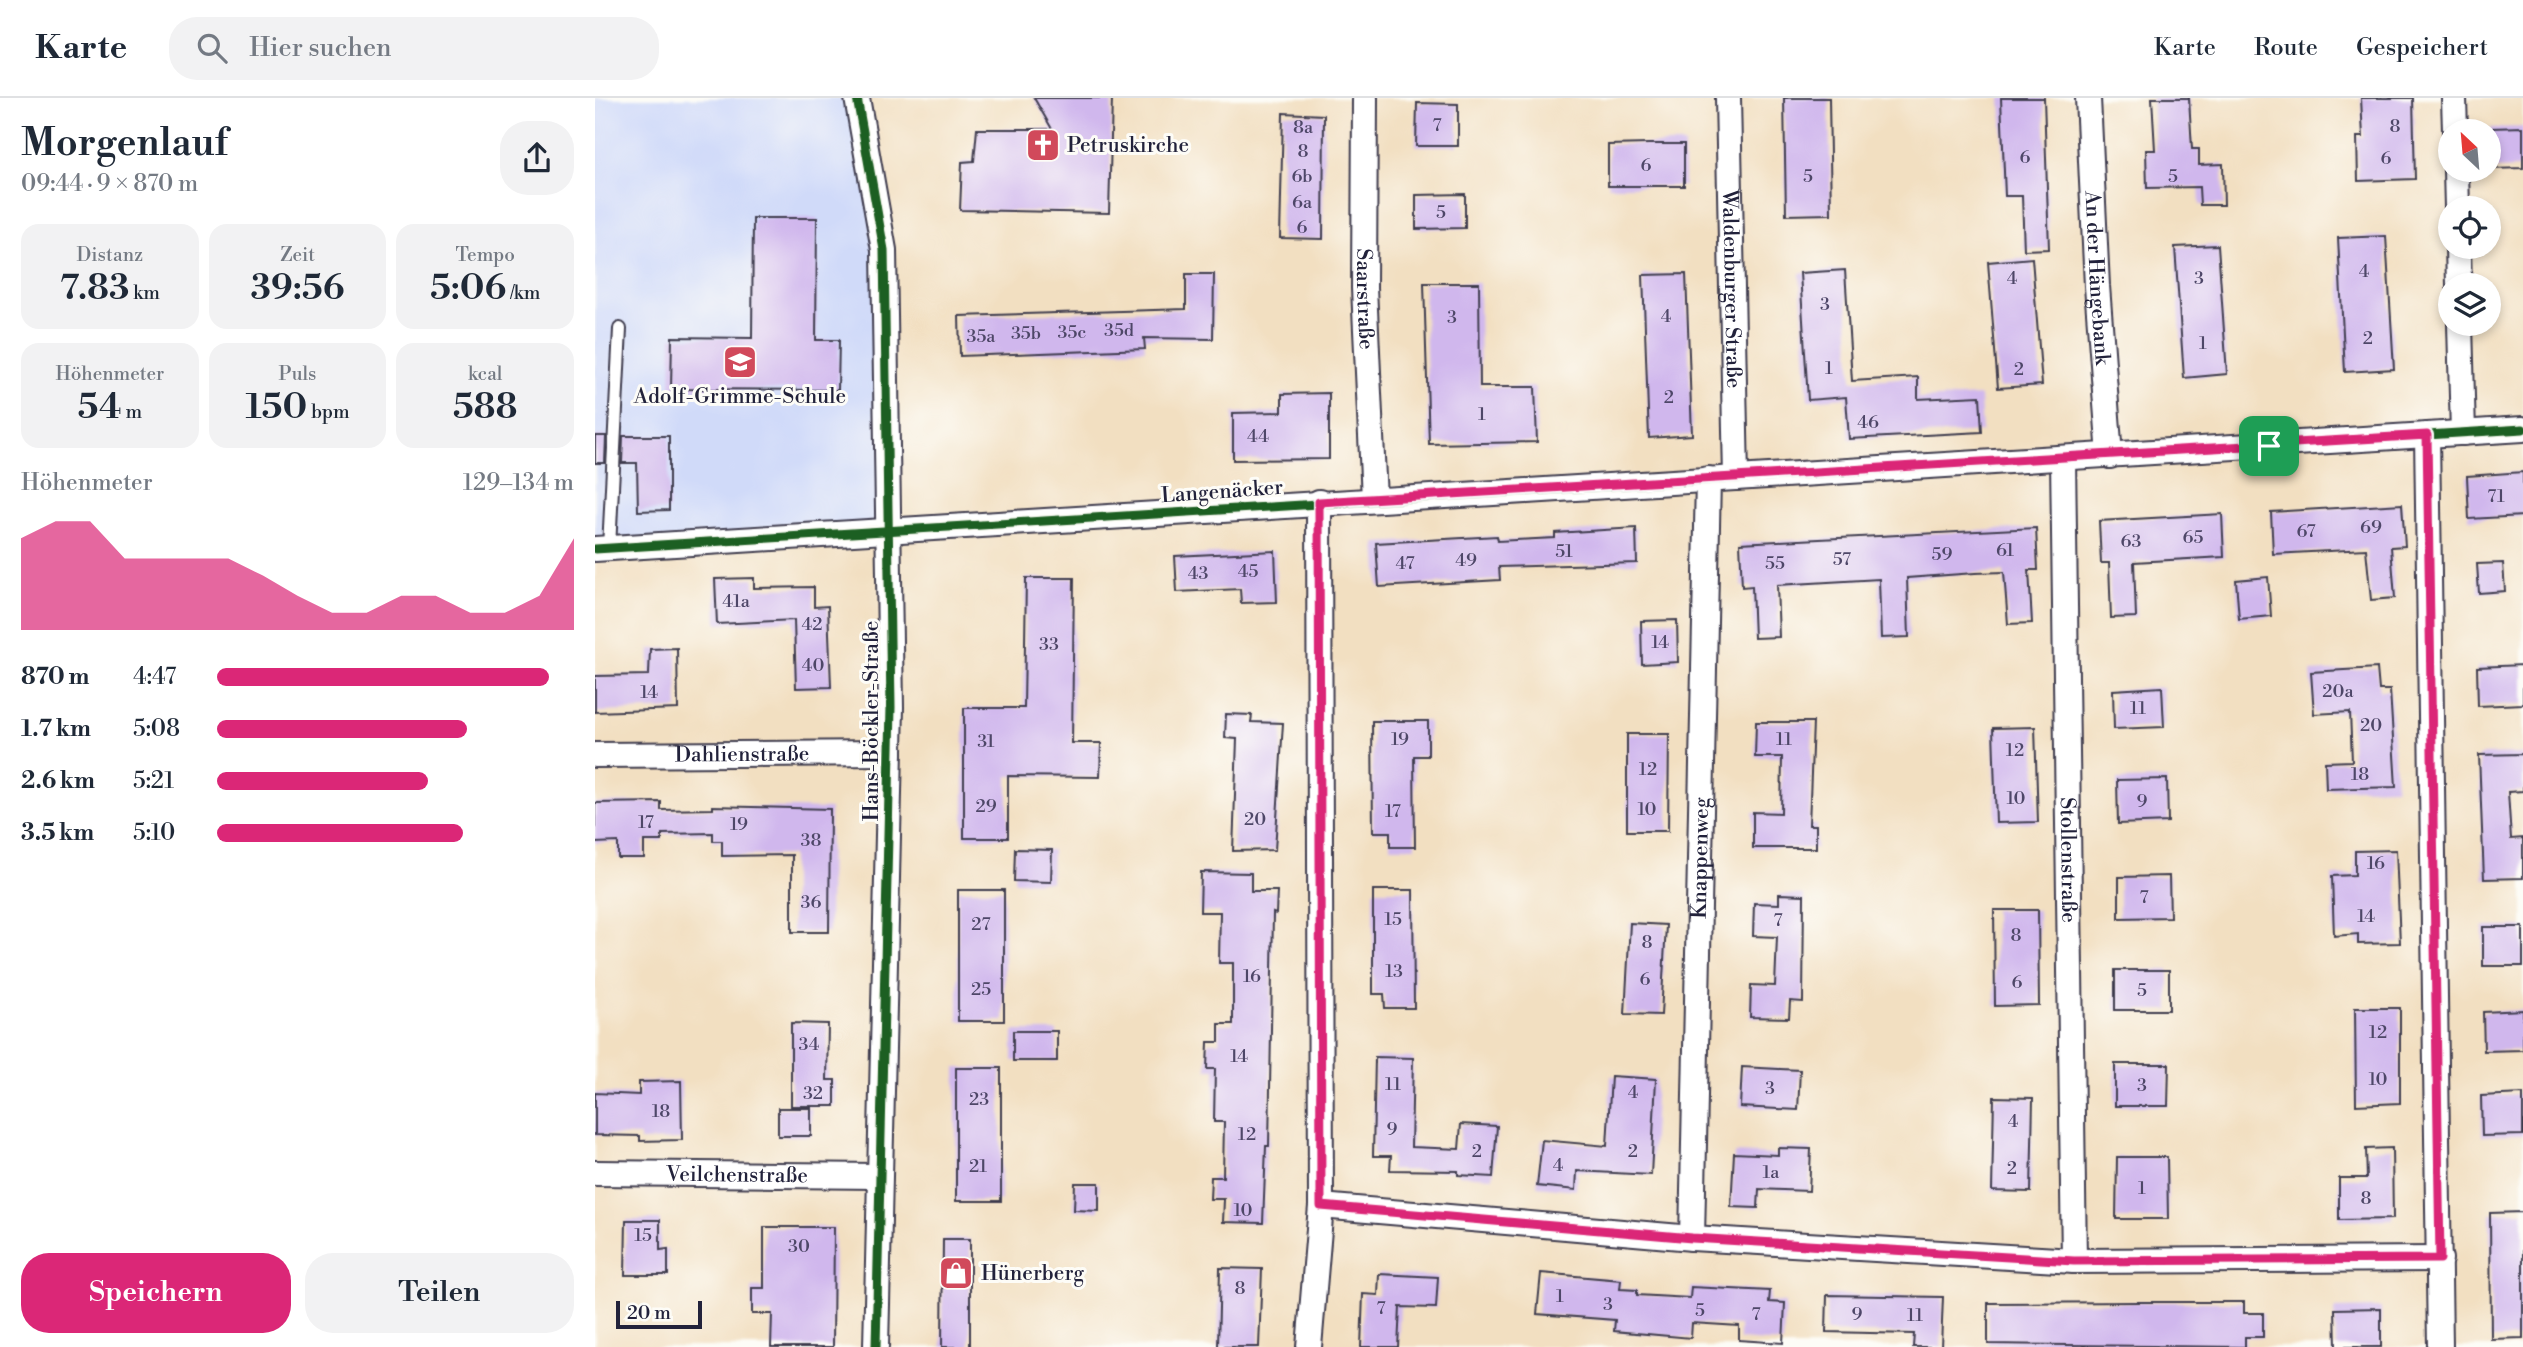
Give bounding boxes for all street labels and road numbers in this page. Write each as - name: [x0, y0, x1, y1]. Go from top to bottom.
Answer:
- street label: Waldenburger Straße: [1716, 188, 1746, 389]
- street label: An der Hängebank: [2078, 189, 2115, 367]
- street label: Saarstraße: [1350, 248, 1379, 350]
- street label: Langenäcker: [1160, 475, 1284, 509]
- street label: Hans-Böckler-Straße: [859, 621, 885, 821]
- street label: Dahlienstraße: [675, 742, 809, 768]
- street label: Knappenweg: [1687, 797, 1715, 919]
- street label: Stollenstraße: [2054, 797, 2081, 923]
- street label: Veilchenstraße: [665, 1162, 808, 1189]

